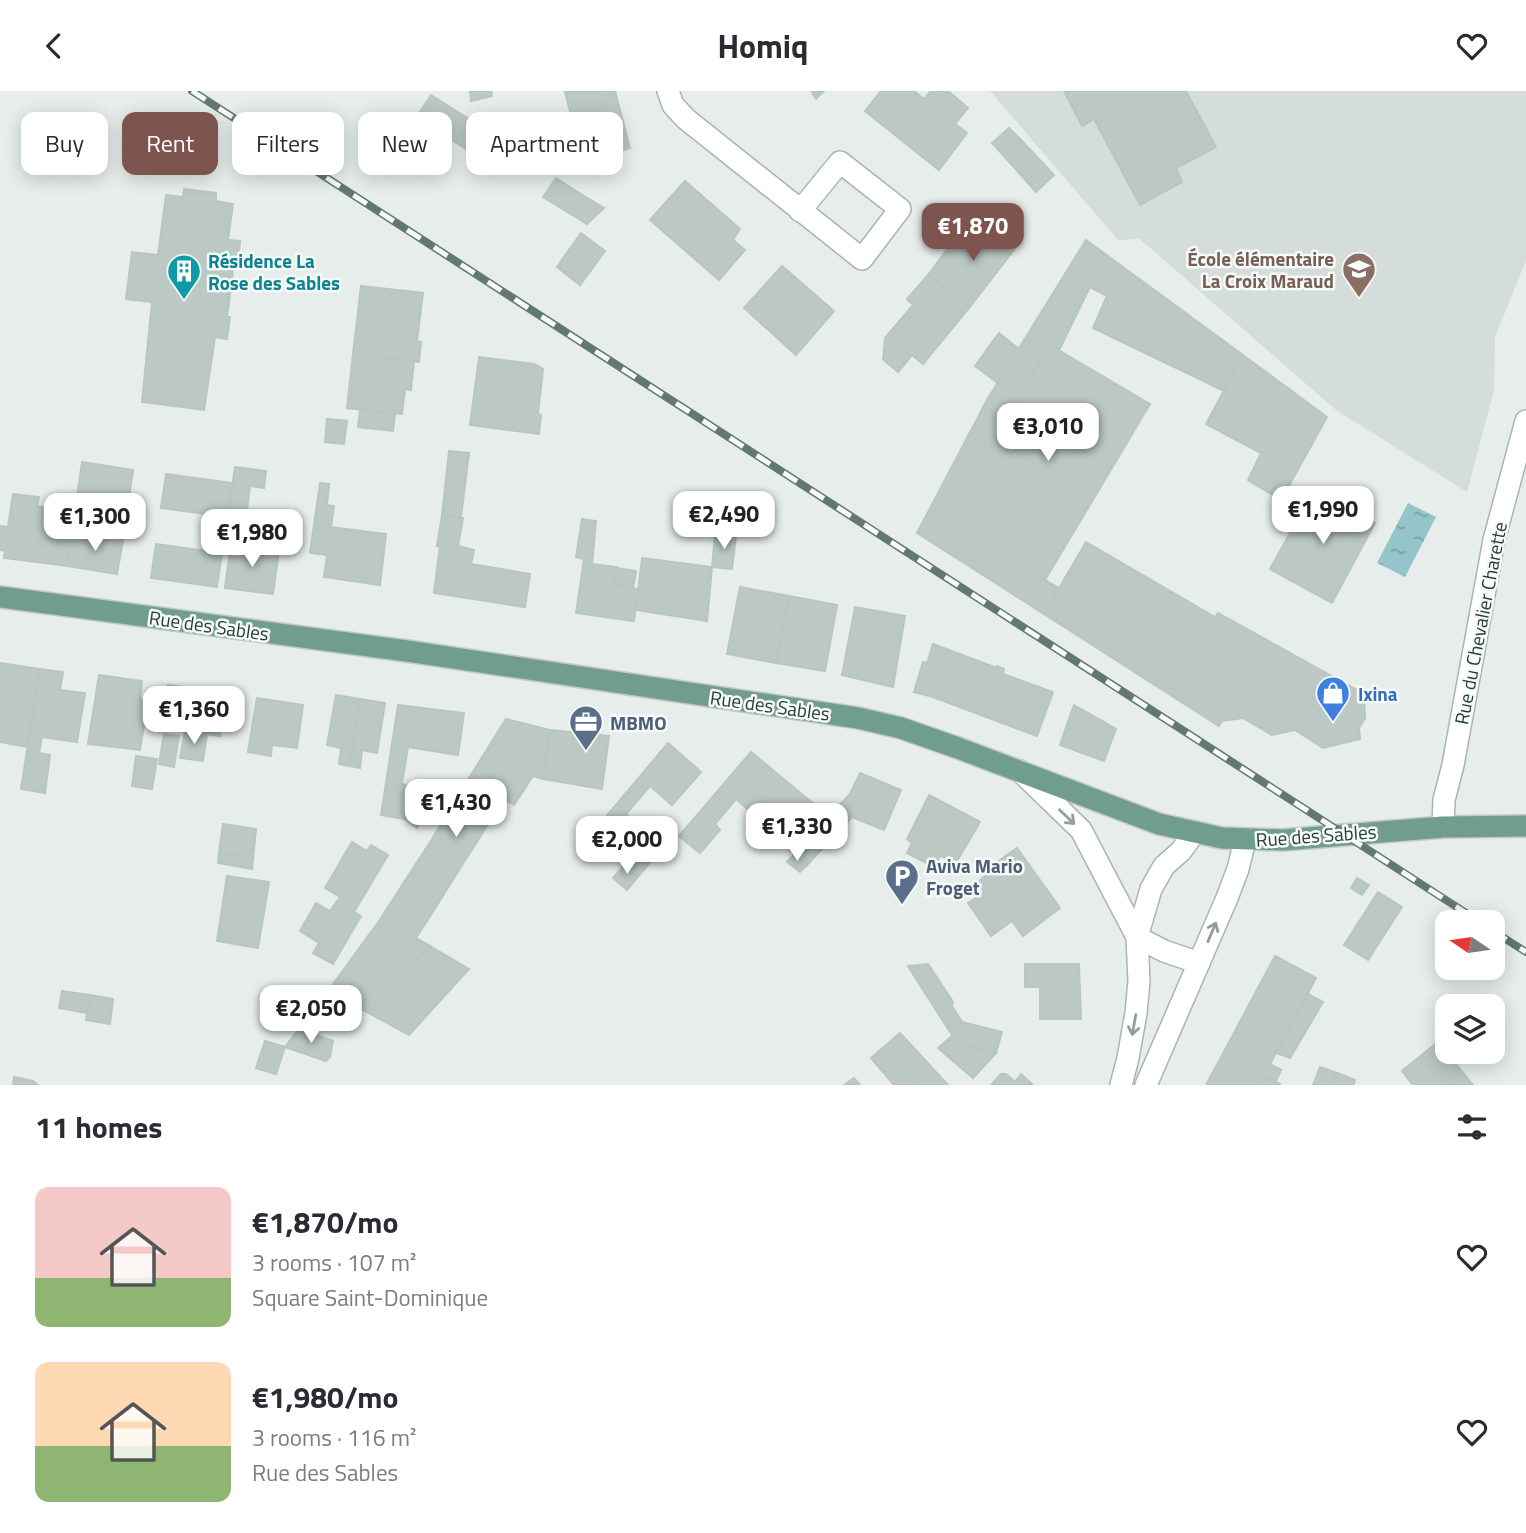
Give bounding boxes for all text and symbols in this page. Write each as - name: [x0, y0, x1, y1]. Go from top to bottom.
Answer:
- text: Homiq: [718, 22, 808, 70]
- icon: back: [35, 27, 73, 65]
- icon: heart: [1453, 27, 1491, 65]
- chip: Buy: [21, 112, 108, 175]
- chip: Rent: [122, 112, 218, 175]
- chip: Filters: [232, 112, 344, 175]
- chip: New: [358, 112, 452, 175]
- chip: Apartment: [466, 112, 623, 175]
- pin: €1,870: [916, 204, 1030, 263]
- text: €1,870: [938, 208, 1008, 243]
- place label: École élémentaire La Croix Maraud: [1187, 244, 1334, 295]
- place label: Résidence La Rose des Sables: [208, 246, 340, 297]
- school or university icon: École élémentaire La Croix Maraud: [1340, 250, 1378, 299]
- building icon: Résidence La Rose des Sables: [165, 252, 203, 301]
- pin: €3,010: [991, 403, 1105, 463]
- text: €3,010: [1013, 408, 1083, 443]
- pin: €1,990: [1266, 487, 1380, 546]
- pin: €2,490: [667, 491, 781, 551]
- text: €1,990: [1288, 491, 1358, 526]
- pin: €1,300: [38, 493, 152, 553]
- text: €2,490: [689, 496, 759, 531]
- text: €1,300: [60, 498, 130, 533]
- pin: €1,980: [195, 510, 309, 569]
- text: €1,980: [217, 514, 287, 549]
- street label: Rue du Chevalier Charette: [1446, 519, 1514, 727]
- street label: Rue des Sables: [147, 602, 271, 648]
- shop icon: Ixina: [1314, 674, 1352, 723]
- place label: Ixina: [1358, 679, 1398, 708]
- street label: Rue des Sables: [708, 682, 832, 728]
- pin: €1,360: [137, 687, 251, 746]
- text: €1,360: [159, 691, 229, 726]
- office icon: MBMO: [567, 703, 605, 752]
- place label: MBMO: [610, 708, 667, 737]
- pin: €1,430: [399, 779, 513, 839]
- text: €1,430: [421, 784, 491, 819]
- pin: €1,330: [740, 803, 854, 863]
- text: €1,330: [762, 808, 832, 843]
- one-way arrow: [1059, 809, 1076, 826]
- street label: Rue des Sables: [1255, 816, 1377, 854]
- pin: €2,000: [570, 817, 684, 876]
- text: €2,000: [592, 821, 662, 856]
- place label: Aviva Mario Froget: [926, 851, 1023, 902]
- parking icon: Aviva Mario Froget: [883, 857, 921, 906]
- north arrow: [1435, 910, 1505, 980]
- map controls: [1435, 910, 1505, 1064]
- one-way arrow: [1206, 922, 1219, 944]
- pin: €2,050: [254, 985, 368, 1045]
- text: €2,050: [276, 990, 346, 1025]
- button: layers: [1435, 994, 1505, 1064]
- one-way arrow: [1127, 1013, 1140, 1036]
- text: 11 homes: [35, 1104, 162, 1150]
- icon: filters: [1453, 1108, 1491, 1146]
- text: €1,870/mo: [252, 1199, 398, 1245]
- icon: home: [91, 1215, 175, 1299]
- icon: heart: [1453, 1238, 1491, 1276]
- text: 3 rooms · 107 m²: [252, 1245, 416, 1280]
- text: Square Saint-Dominique: [252, 1280, 488, 1315]
- text: €1,980/mo: [252, 1374, 398, 1420]
- icon: home: [91, 1390, 175, 1474]
- icon: heart: [1453, 1413, 1491, 1451]
- text: 3 rooms · 116 m²: [252, 1420, 416, 1455]
- text: Rue des Sables: [252, 1455, 398, 1490]

